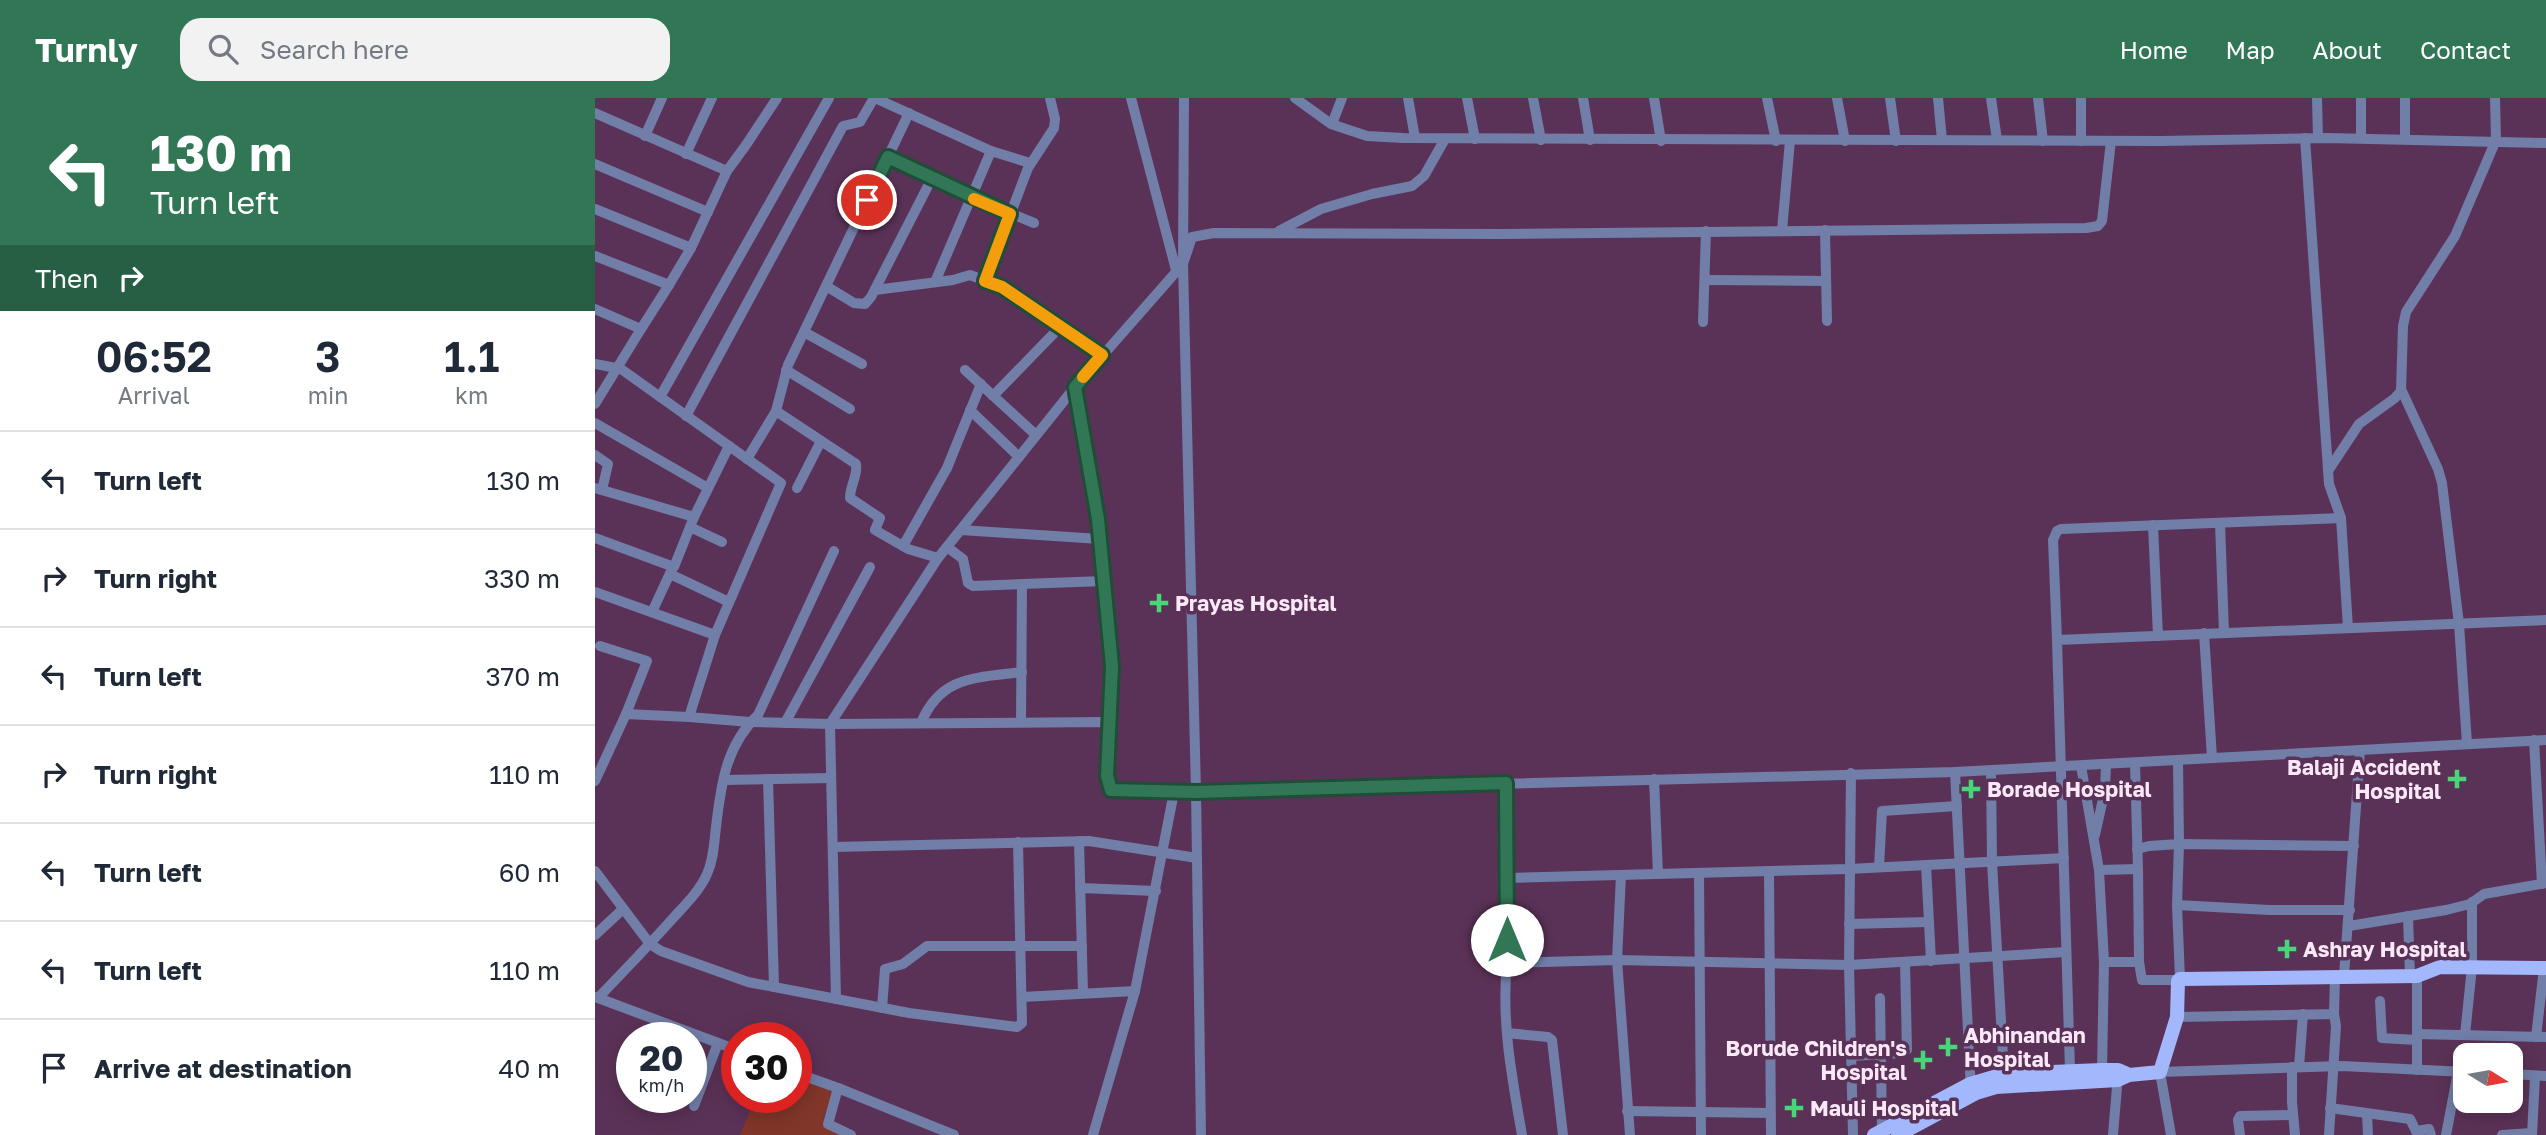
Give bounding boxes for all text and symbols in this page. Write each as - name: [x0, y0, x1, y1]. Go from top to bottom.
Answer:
- search box: [180, 18, 670, 81]
- text: Turnly: [35, 30, 138, 69]
- icon: search: [204, 30, 242, 68]
- text: Search here: [260, 34, 409, 65]
- text: Home: [2120, 35, 2188, 64]
- text: Map: [2226, 35, 2275, 64]
- text: About: [2313, 35, 2382, 64]
- text: Contact: [2420, 35, 2511, 64]
- text: 130 m: [150, 123, 292, 182]
- icon: left: [35, 126, 126, 217]
- pin: [837, 170, 897, 230]
- icon: arrive: [848, 181, 886, 219]
- text: Turn left: [150, 183, 279, 221]
- icon: right: [112, 259, 150, 297]
- text: Then: [35, 263, 98, 294]
- text: 06:52: [96, 331, 212, 381]
- text: 3: [315, 331, 341, 381]
- text: 1.1: [444, 331, 499, 381]
- text: Arrival: [118, 381, 190, 409]
- text: min: [308, 381, 348, 409]
- text: km: [455, 381, 488, 409]
- icon: left: [35, 461, 73, 499]
- text: Turn left: [94, 465, 202, 496]
- text: 130 m: [487, 465, 560, 496]
- icon: right: [35, 559, 73, 597]
- text: Turn right: [94, 563, 217, 594]
- text: 330 m: [484, 563, 560, 594]
- place label: Prayas Hospital: [1175, 590, 1336, 616]
- marker: Prayas Hospital: [1149, 593, 1169, 613]
- icon: left: [35, 657, 73, 695]
- text: Turn left: [94, 661, 202, 692]
- text: 370 m: [485, 661, 560, 692]
- place label: Balaji Accident Hospital: [2287, 754, 2441, 804]
- icon: right: [35, 755, 73, 793]
- text: Turn right: [94, 759, 217, 790]
- text: 110 m: [489, 759, 560, 790]
- marker: Balaji Accident Hospital: [2447, 769, 2467, 789]
- place label: Borade Hospital: [1987, 776, 2152, 802]
- marker: Borade Hospital: [1961, 779, 1981, 799]
- icon: left: [35, 853, 73, 891]
- text: Turn left: [94, 857, 202, 888]
- text: 60 m: [499, 857, 560, 888]
- position arrow: [1470, 903, 1544, 977]
- place label: Ashray Hospital: [2303, 936, 2466, 962]
- marker: Ashray Hospital: [2277, 939, 2297, 959]
- icon: left: [35, 951, 73, 989]
- text: Turn left: [94, 955, 202, 986]
- text: 110 m: [489, 955, 560, 986]
- speed limit sign: 30: [721, 1022, 812, 1113]
- place label: Abhinandan Hospital: [1964, 1022, 2086, 1072]
- place label: Borude Children's Hospital: [1726, 1035, 1907, 1085]
- text: 20: [639, 1037, 684, 1079]
- marker: Abhinandan Hospital: [1938, 1037, 1958, 1057]
- north arrow: [2453, 1043, 2523, 1113]
- map controls: [2453, 1043, 2523, 1113]
- icon: arrive: [35, 1049, 73, 1087]
- marker: Borude Children's Hospital: [1913, 1050, 1933, 1070]
- text: Arrive at destination: [94, 1053, 352, 1084]
- text: 40 m: [499, 1053, 560, 1084]
- text: km/h: [639, 1074, 684, 1096]
- place label: Mauli Hospital: [1810, 1095, 1958, 1121]
- marker: Mauli Hospital: [1784, 1098, 1804, 1118]

